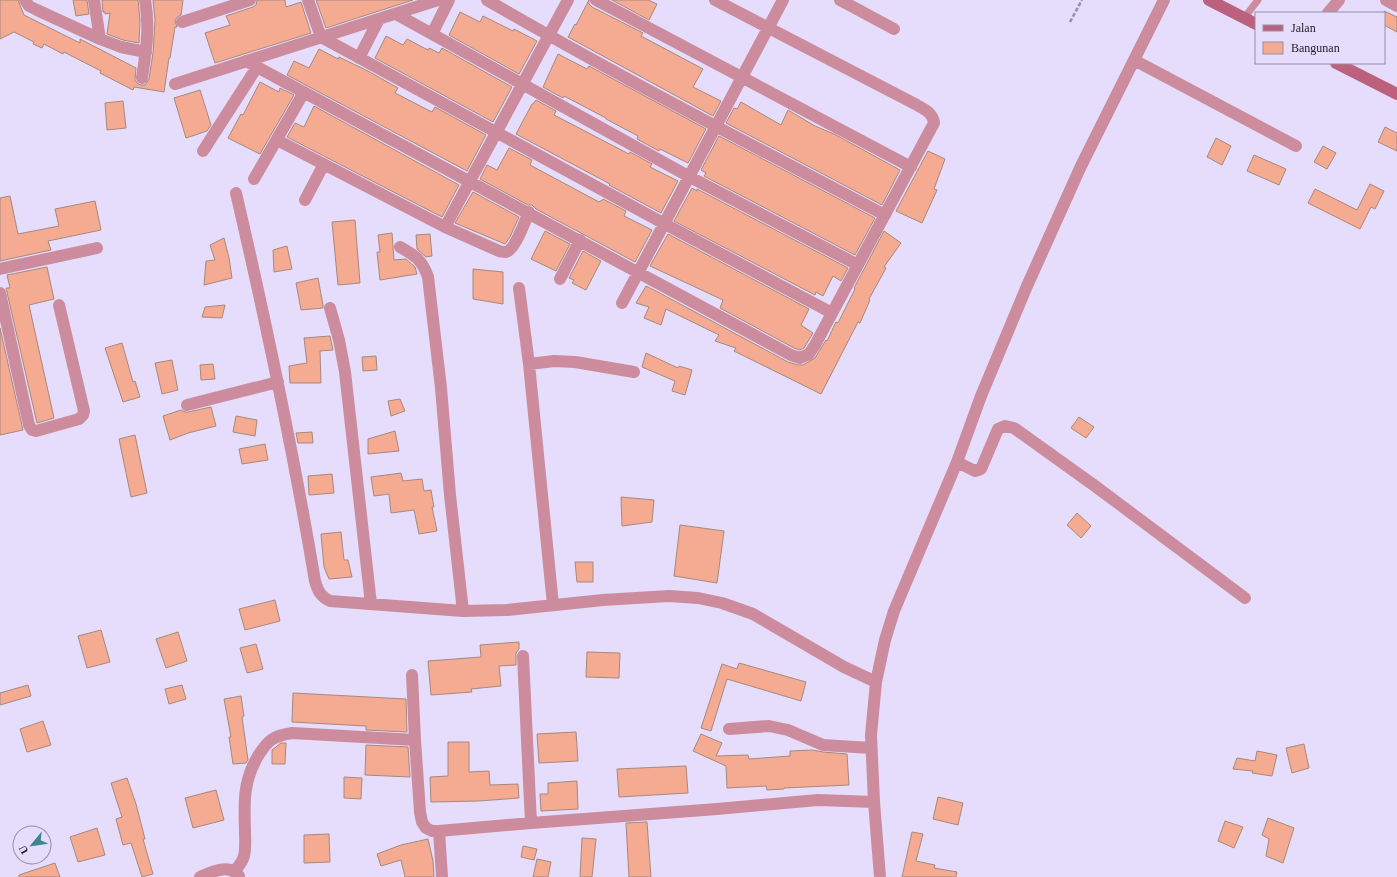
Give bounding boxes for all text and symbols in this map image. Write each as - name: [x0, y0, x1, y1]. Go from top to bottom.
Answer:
- legend: [1255, 12, 1385, 64]
- text: Jalan: [1291, 21, 1316, 35]
- text: Bangunan: [1291, 41, 1340, 55]
- north arrow: [12, 825, 52, 865]
- text: U: [16, 843, 30, 856]

